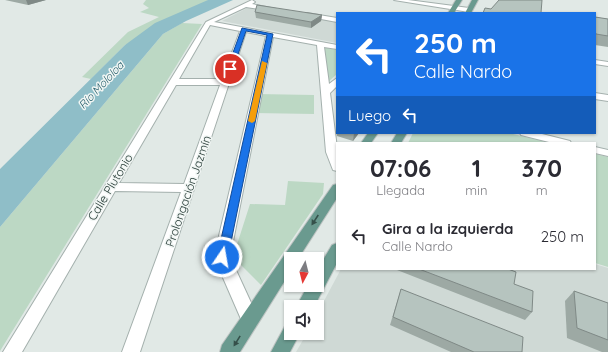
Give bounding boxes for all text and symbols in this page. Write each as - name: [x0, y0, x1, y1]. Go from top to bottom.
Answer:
- text: 250 m: [414, 25, 497, 60]
- icon: left: [348, 28, 400, 80]
- pin: [213, 52, 247, 86]
- water label: Río Mololoa: [75, 57, 127, 112]
- icon: arrive: [219, 58, 241, 80]
- text: Calle Nardo: [414, 60, 512, 83]
- icon: left: [399, 104, 421, 126]
- text: Luego: [348, 106, 391, 125]
- street label: Prolongación Jazmín: [162, 133, 214, 249]
- street label: Calle Plutonio: [84, 151, 136, 223]
- text: 07:06: [370, 153, 431, 183]
- text: 1: [472, 153, 481, 183]
- text: 370: [521, 153, 562, 183]
- text: Llegada: [376, 182, 425, 198]
- text: min: [465, 182, 487, 198]
- text: m: [536, 182, 548, 198]
- one-way arrow: [312, 214, 319, 226]
- text: Gira a la izquierda: [382, 219, 514, 238]
- icon: left: [348, 225, 370, 247]
- text: 250 m: [541, 227, 584, 246]
- position arrow: [201, 236, 243, 278]
- text: Calle Nardo: [382, 238, 453, 254]
- north arrow: [284, 252, 324, 292]
- map controls: [284, 252, 324, 340]
- button: sound: [284, 300, 324, 340]
- one-way arrow: [233, 335, 240, 346]

